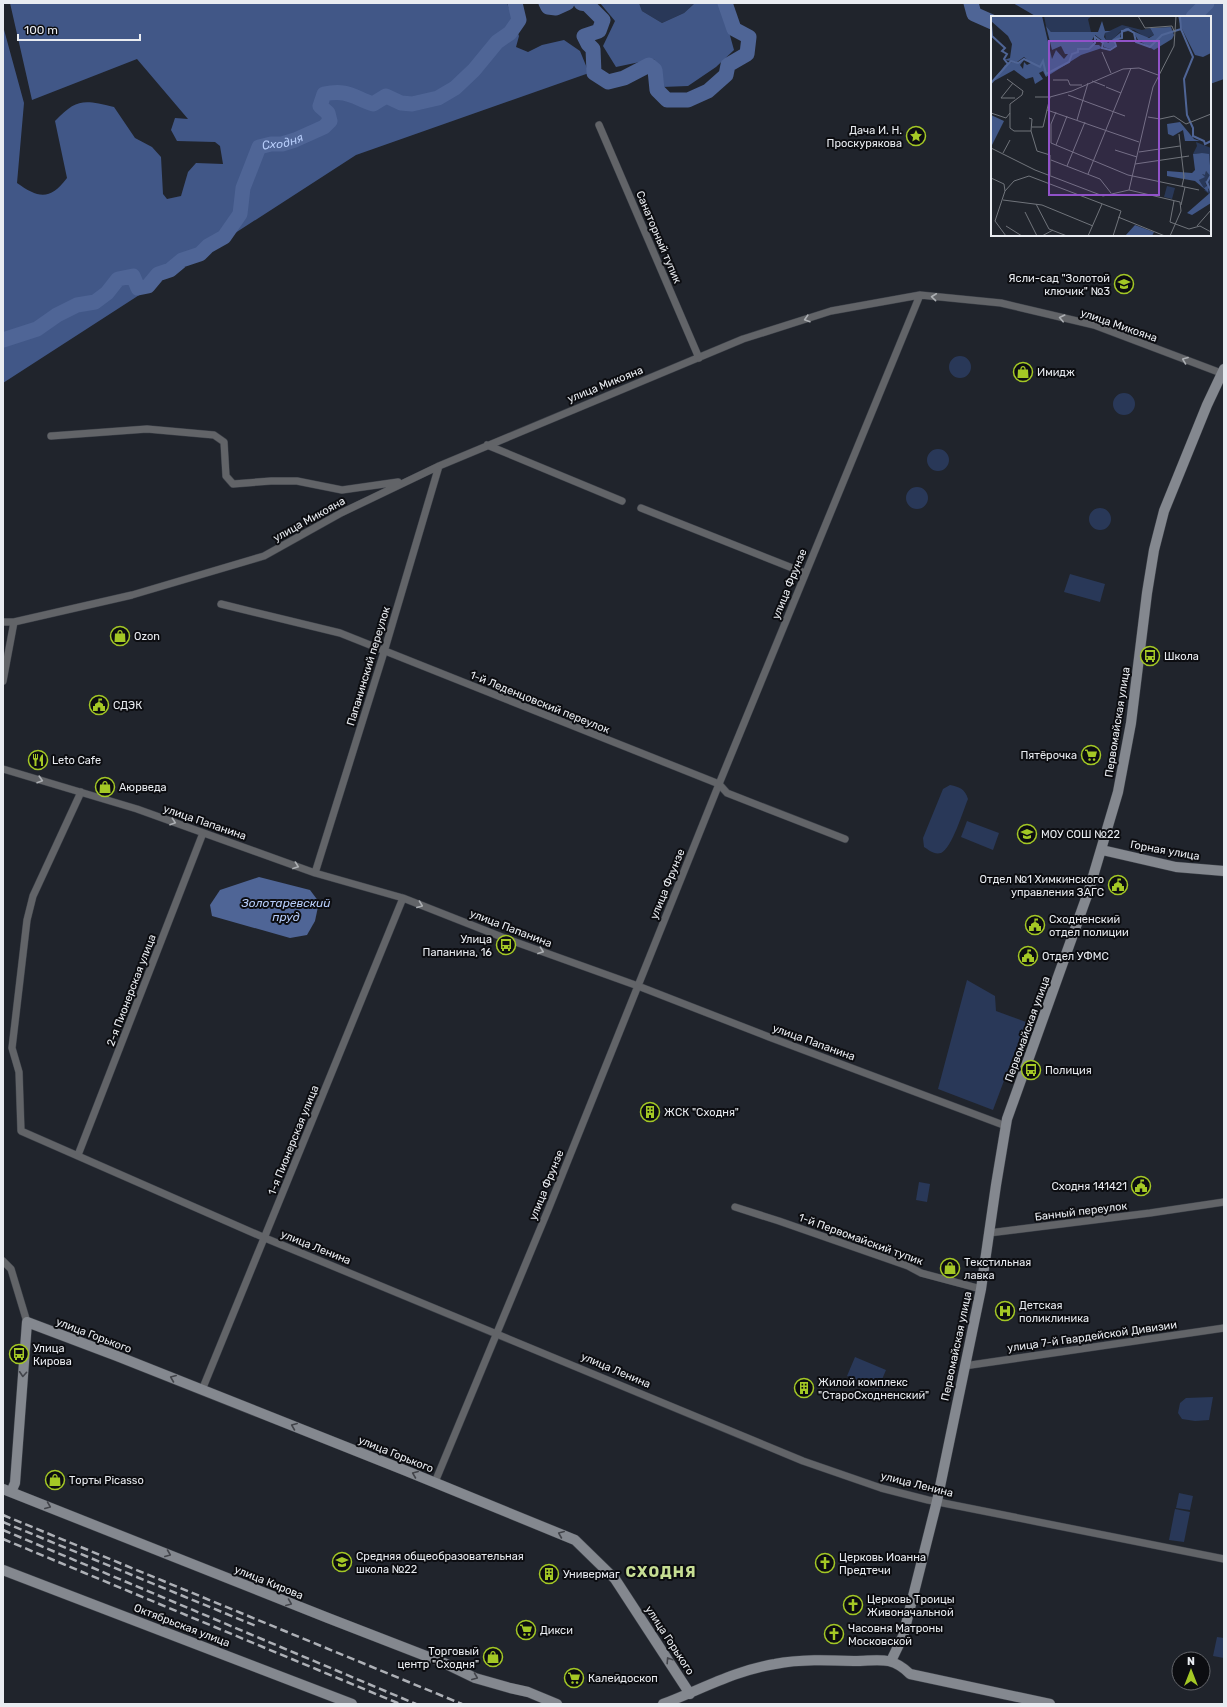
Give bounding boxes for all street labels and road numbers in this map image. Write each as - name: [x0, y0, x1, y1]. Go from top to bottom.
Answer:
- street label: Санаторный тупик: [633, 189, 684, 286]
- street label: улица Микояна: [1079, 306, 1159, 345]
- street label: улица Микояна: [565, 363, 645, 406]
- street label: улица Микояна: [271, 494, 348, 545]
- street label: улица Фрунзе: [769, 547, 809, 621]
- street label: Папанинский переулок: [344, 605, 393, 727]
- street label: Первомайская улица: [1102, 666, 1133, 778]
- street label: 1-й Леденцовский переулок: [468, 668, 612, 737]
- street label: улица Папанина: [162, 802, 248, 843]
- street label: Горная улица: [1129, 838, 1201, 863]
- street label: улица Фрунзе: [647, 847, 687, 921]
- street label: улица Папанина: [468, 907, 554, 950]
- street label: 2-я Пионерская улица: [104, 932, 159, 1048]
- street label: Первомайская улица: [1002, 974, 1053, 1084]
- street label: улица Папанина: [771, 1021, 857, 1063]
- street label: 1-я Пионерская улица: [265, 1083, 321, 1197]
- street label: улица Фрунзе: [526, 1148, 566, 1222]
- street label: Банный переулок: [1034, 1199, 1128, 1224]
- street label: 1-й Первомайский тупик: [797, 1211, 925, 1268]
- street label: улица Ленина: [279, 1227, 353, 1267]
- street label: Первомайская улица: [939, 1290, 974, 1402]
- street label: улица Горького: [54, 1315, 133, 1356]
- street label: улица 7-й Гвардейской Дивизии: [1006, 1318, 1178, 1355]
- street label: улица Ленина: [579, 1350, 653, 1391]
- street label: улица Горького: [356, 1433, 435, 1475]
- street label: улица Ленина: [879, 1469, 955, 1500]
- street label: улица Кирова: [232, 1563, 305, 1602]
- street label: Октябрьская улица: [132, 1601, 232, 1650]
- street label: улица Горького: [642, 1603, 697, 1677]

